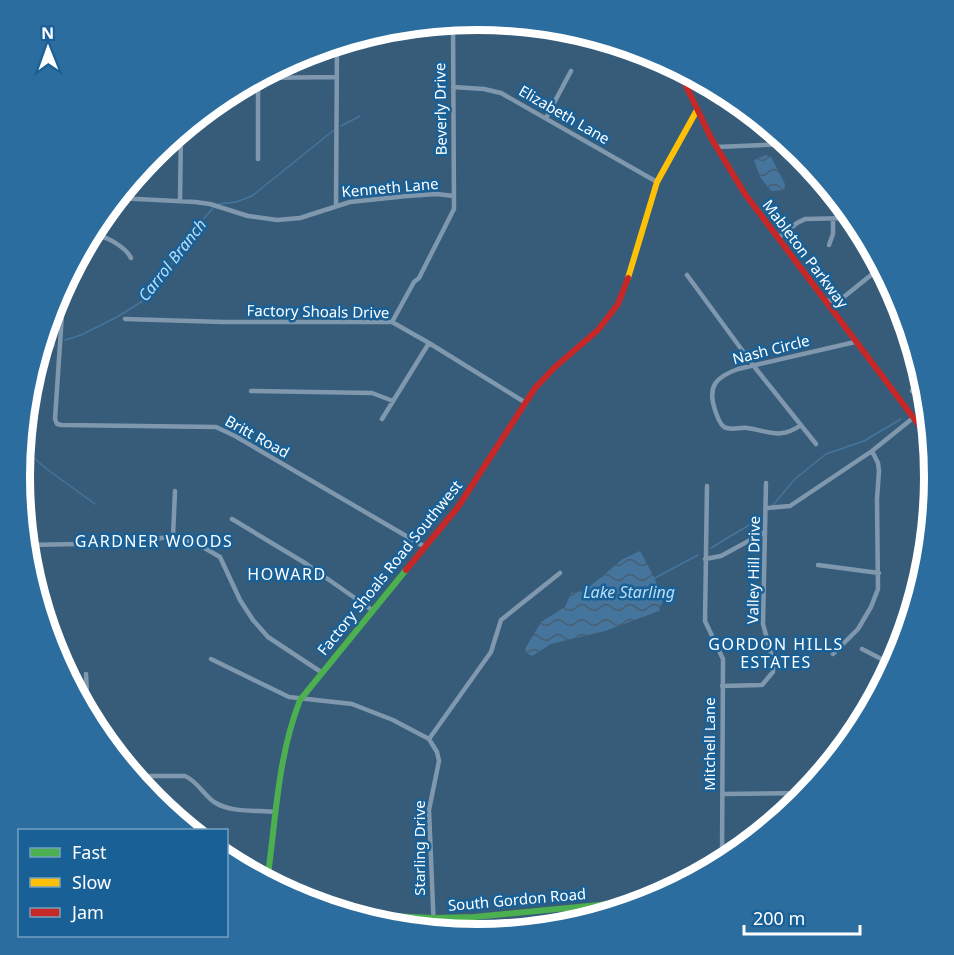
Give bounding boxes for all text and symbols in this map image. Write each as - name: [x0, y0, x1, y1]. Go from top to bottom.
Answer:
- north arrow: [18, 18, 78, 78]
- text: N: [41, 22, 54, 44]
- street label: Beverly Drive: [429, 62, 451, 156]
- street label: Elizabeth Lane: [515, 80, 614, 148]
- street label: Kenneth Lane: [341, 173, 439, 201]
- street label: Mableton Parkway: [758, 195, 853, 312]
- water label: Carrol Branch: [133, 214, 211, 306]
- street label: Factory Shoals Drive: [247, 300, 390, 322]
- street label: Nash Circle: [730, 330, 811, 368]
- street label: Britt Road: [222, 410, 293, 462]
- street label: Factory Shoals Road Southwest: [312, 475, 466, 659]
- street label: Valley Hill Drive: [742, 516, 764, 624]
- district label: GARDNER WOODS: [75, 530, 233, 552]
- district label: HOWARD: [247, 563, 327, 585]
- water label: Lake Starling: [583, 581, 675, 603]
- district label: GORDON HILLS ESTATES: [708, 633, 844, 673]
- street label: Mitchell Lane: [699, 697, 719, 791]
- street label: Starling Drive: [409, 800, 429, 896]
- legend: [18, 829, 228, 937]
- text: Fast: [72, 840, 107, 864]
- text: Slow: [72, 870, 111, 894]
- street label: South Gordon Road: [447, 883, 587, 915]
- scale bar: [744, 898, 860, 936]
- text: Jam: [70, 900, 104, 924]
- text: 200 m: [753, 906, 805, 930]

